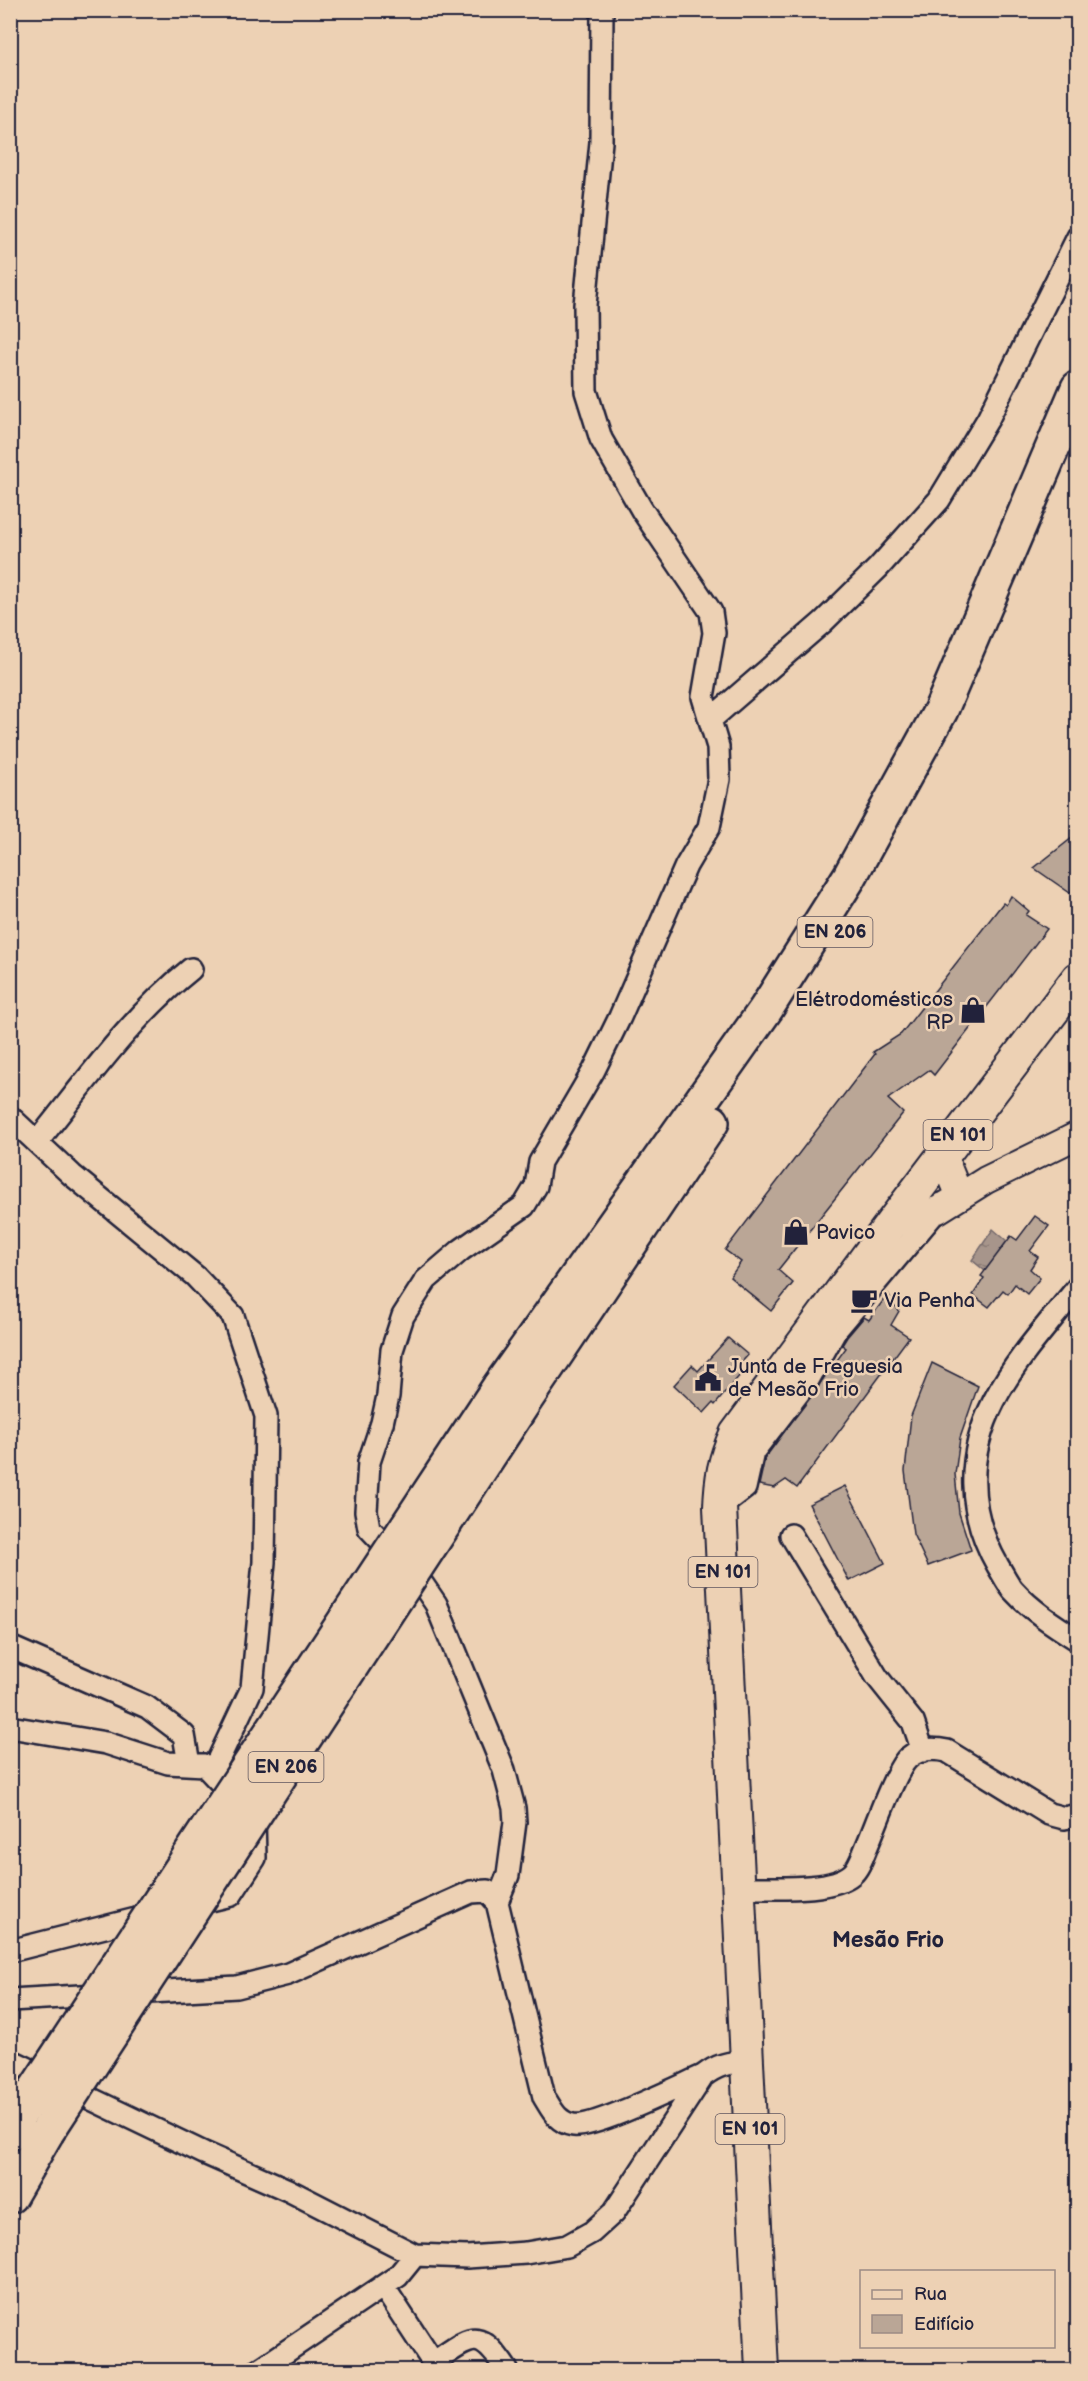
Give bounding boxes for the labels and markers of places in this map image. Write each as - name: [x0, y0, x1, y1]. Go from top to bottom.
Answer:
- place label: Elétrodomésticos RP: [795, 988, 953, 1035]
- shop icon: Elétrodomésticos RP: [958, 995, 988, 1025]
- shop icon: Pavico: [781, 1217, 811, 1247]
- place label: Pavico: [816, 1221, 875, 1245]
- cafe icon: Via Penha: [849, 1285, 879, 1315]
- place label: Via Penha: [884, 1289, 975, 1313]
- place label: Junta de Freguesia de Mesão Frio: [728, 1355, 903, 1402]
- public building icon: Junta de Freguesia de Mesão Frio: [693, 1363, 723, 1393]

